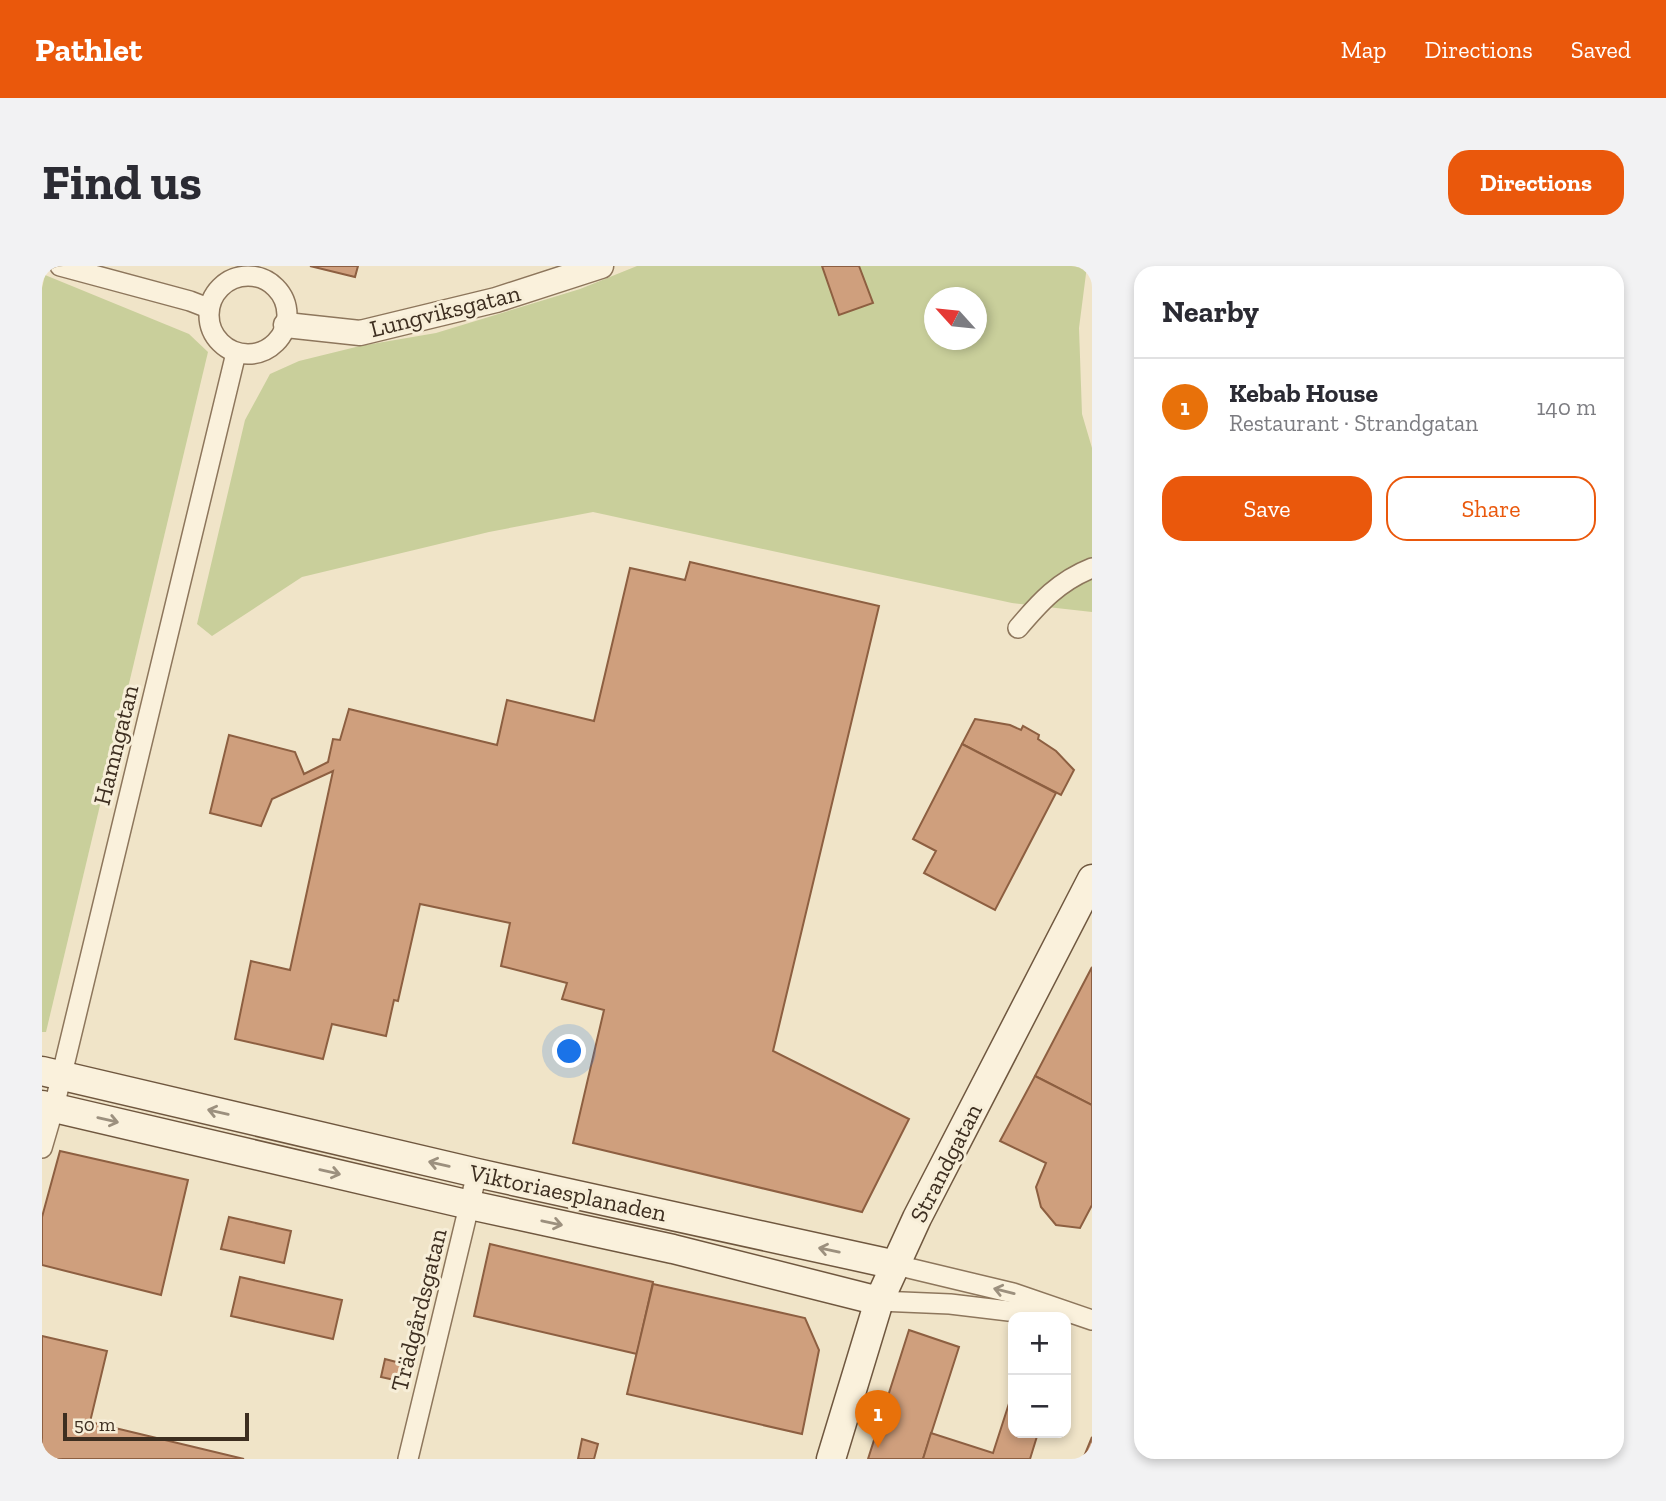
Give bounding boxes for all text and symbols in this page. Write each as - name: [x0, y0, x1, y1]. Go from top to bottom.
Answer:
- text: Pathlet: [35, 30, 142, 69]
- text: Map: [1341, 35, 1387, 64]
- text: Directions: [1425, 35, 1533, 64]
- text: Saved: [1571, 35, 1631, 64]
- button: Directions: [1448, 150, 1624, 215]
- text: Find us: [42, 153, 202, 212]
- street label: Lungviksgatan: [367, 278, 523, 343]
- north arrow: [924, 287, 987, 350]
- text: Nearby: [1162, 294, 1259, 330]
- text: Kebab House: [1229, 377, 1378, 409]
- text: 1: [1180, 393, 1190, 421]
- text: 140 m: [1536, 393, 1596, 421]
- text: Restaurant · Strandgatan: [1229, 409, 1478, 437]
- button: Save: [1162, 476, 1372, 541]
- button: Share: [1386, 476, 1596, 541]
- street label: Hamngatan: [87, 681, 145, 808]
- your location: [552, 1034, 586, 1068]
- street label: Strandgatan: [903, 1098, 988, 1227]
- one-way arrow: [207, 1104, 230, 1118]
- one-way arrow: [97, 1114, 119, 1127]
- one-way arrow: [428, 1157, 451, 1170]
- street label: Viktoriaesplanaden: [466, 1157, 669, 1228]
- one-way arrow: [318, 1166, 341, 1179]
- one-way arrow: [540, 1217, 563, 1230]
- street label: Trädgårdsgatan: [384, 1225, 453, 1394]
- one-way arrow: [818, 1243, 841, 1257]
- one-way arrow: [993, 1284, 1016, 1297]
- map controls: [1008, 1312, 1071, 1438]
- button: +: [1008, 1312, 1071, 1375]
- button: −: [1008, 1375, 1071, 1438]
- pin: 1: [855, 1390, 901, 1448]
- scale bar: [63, 1410, 248, 1442]
- text: 50 m: [74, 1413, 115, 1436]

